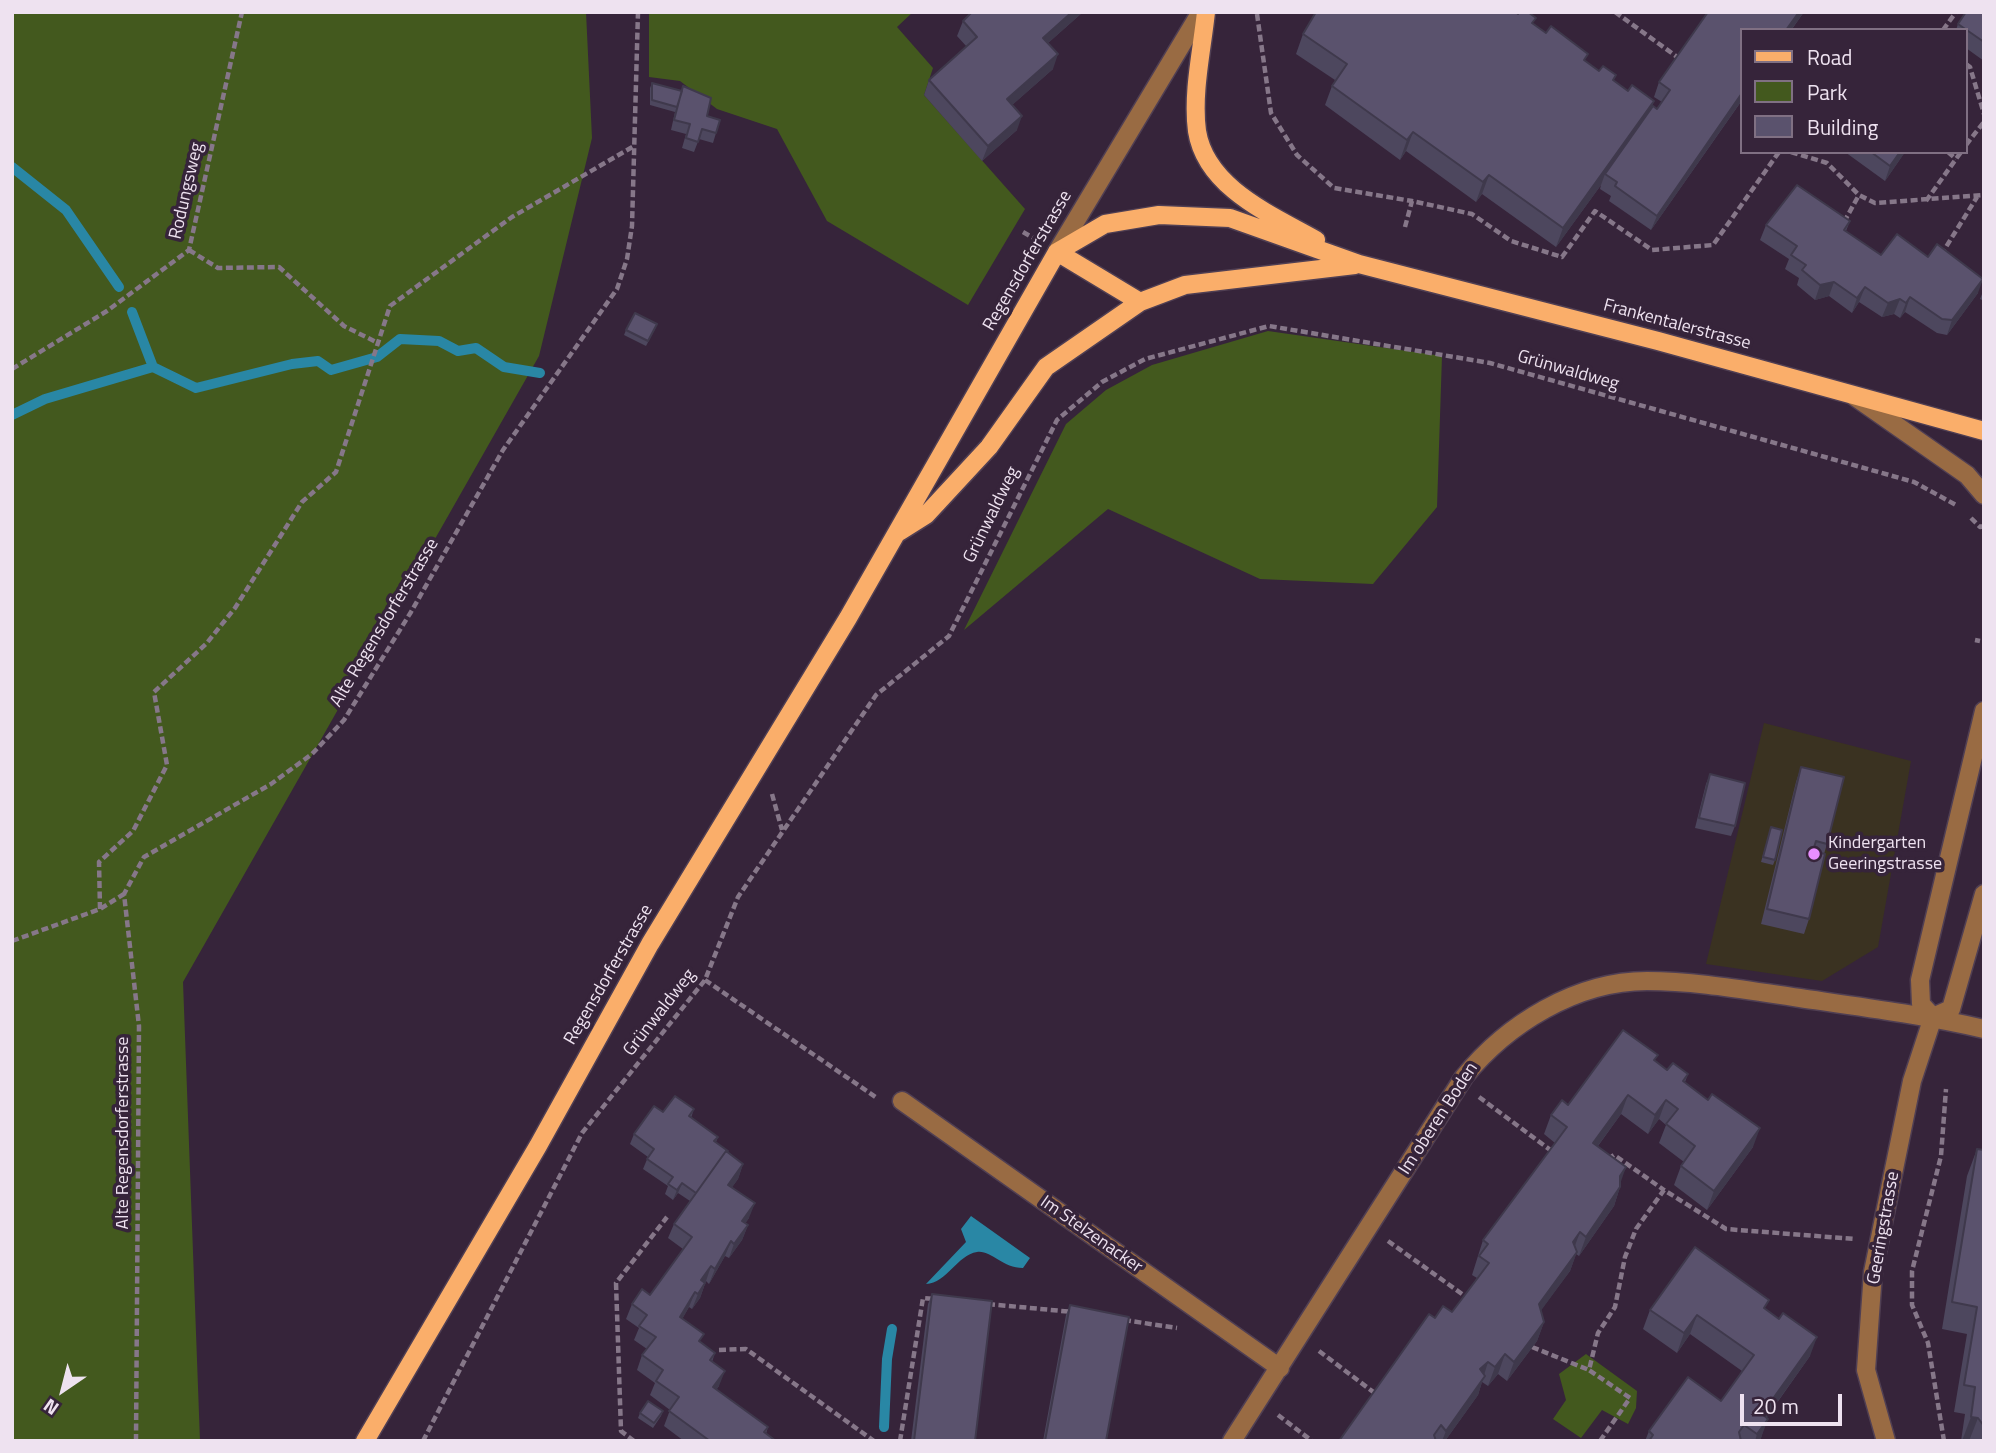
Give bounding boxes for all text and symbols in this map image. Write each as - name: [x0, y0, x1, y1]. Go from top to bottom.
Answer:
- legend: [1741, 28, 1968, 154]
- text: Road: [1807, 41, 1852, 73]
- text: Park: [1807, 76, 1847, 108]
- text: Building: [1807, 111, 1878, 143]
- street label: Rodungsweg: [165, 140, 209, 242]
- street label: Regensdorferstrasse: [979, 187, 1077, 335]
- street label: Frankentalerstrasse: [1601, 295, 1753, 355]
- street label: Grünwaldweg: [1515, 346, 1621, 396]
- street label: Grünwaldweg: [959, 463, 1025, 567]
- street label: Alte Regensdorferstrasse: [326, 535, 444, 711]
- place label: Kindergarten Geeringstrasse: [1828, 833, 1942, 876]
- marker: Kindergarten Geeringstrasse: [1806, 846, 1822, 862]
- street label: Regensdorferstrasse: [560, 901, 658, 1049]
- street label: Grünwaldweg: [619, 965, 701, 1061]
- street label: Alte Regensdorferstrasse: [113, 1037, 135, 1229]
- street label: Im oberen Boden: [1395, 1059, 1483, 1179]
- street label: Geeringstrasse: [1863, 1170, 1905, 1286]
- street label: Im Stelzenacker: [1036, 1192, 1146, 1278]
- north arrow: [28, 1355, 98, 1425]
- scale bar: [1744, 1380, 1846, 1424]
- text: 20 m: [1753, 1390, 1799, 1422]
- text: N: [37, 1392, 64, 1423]

